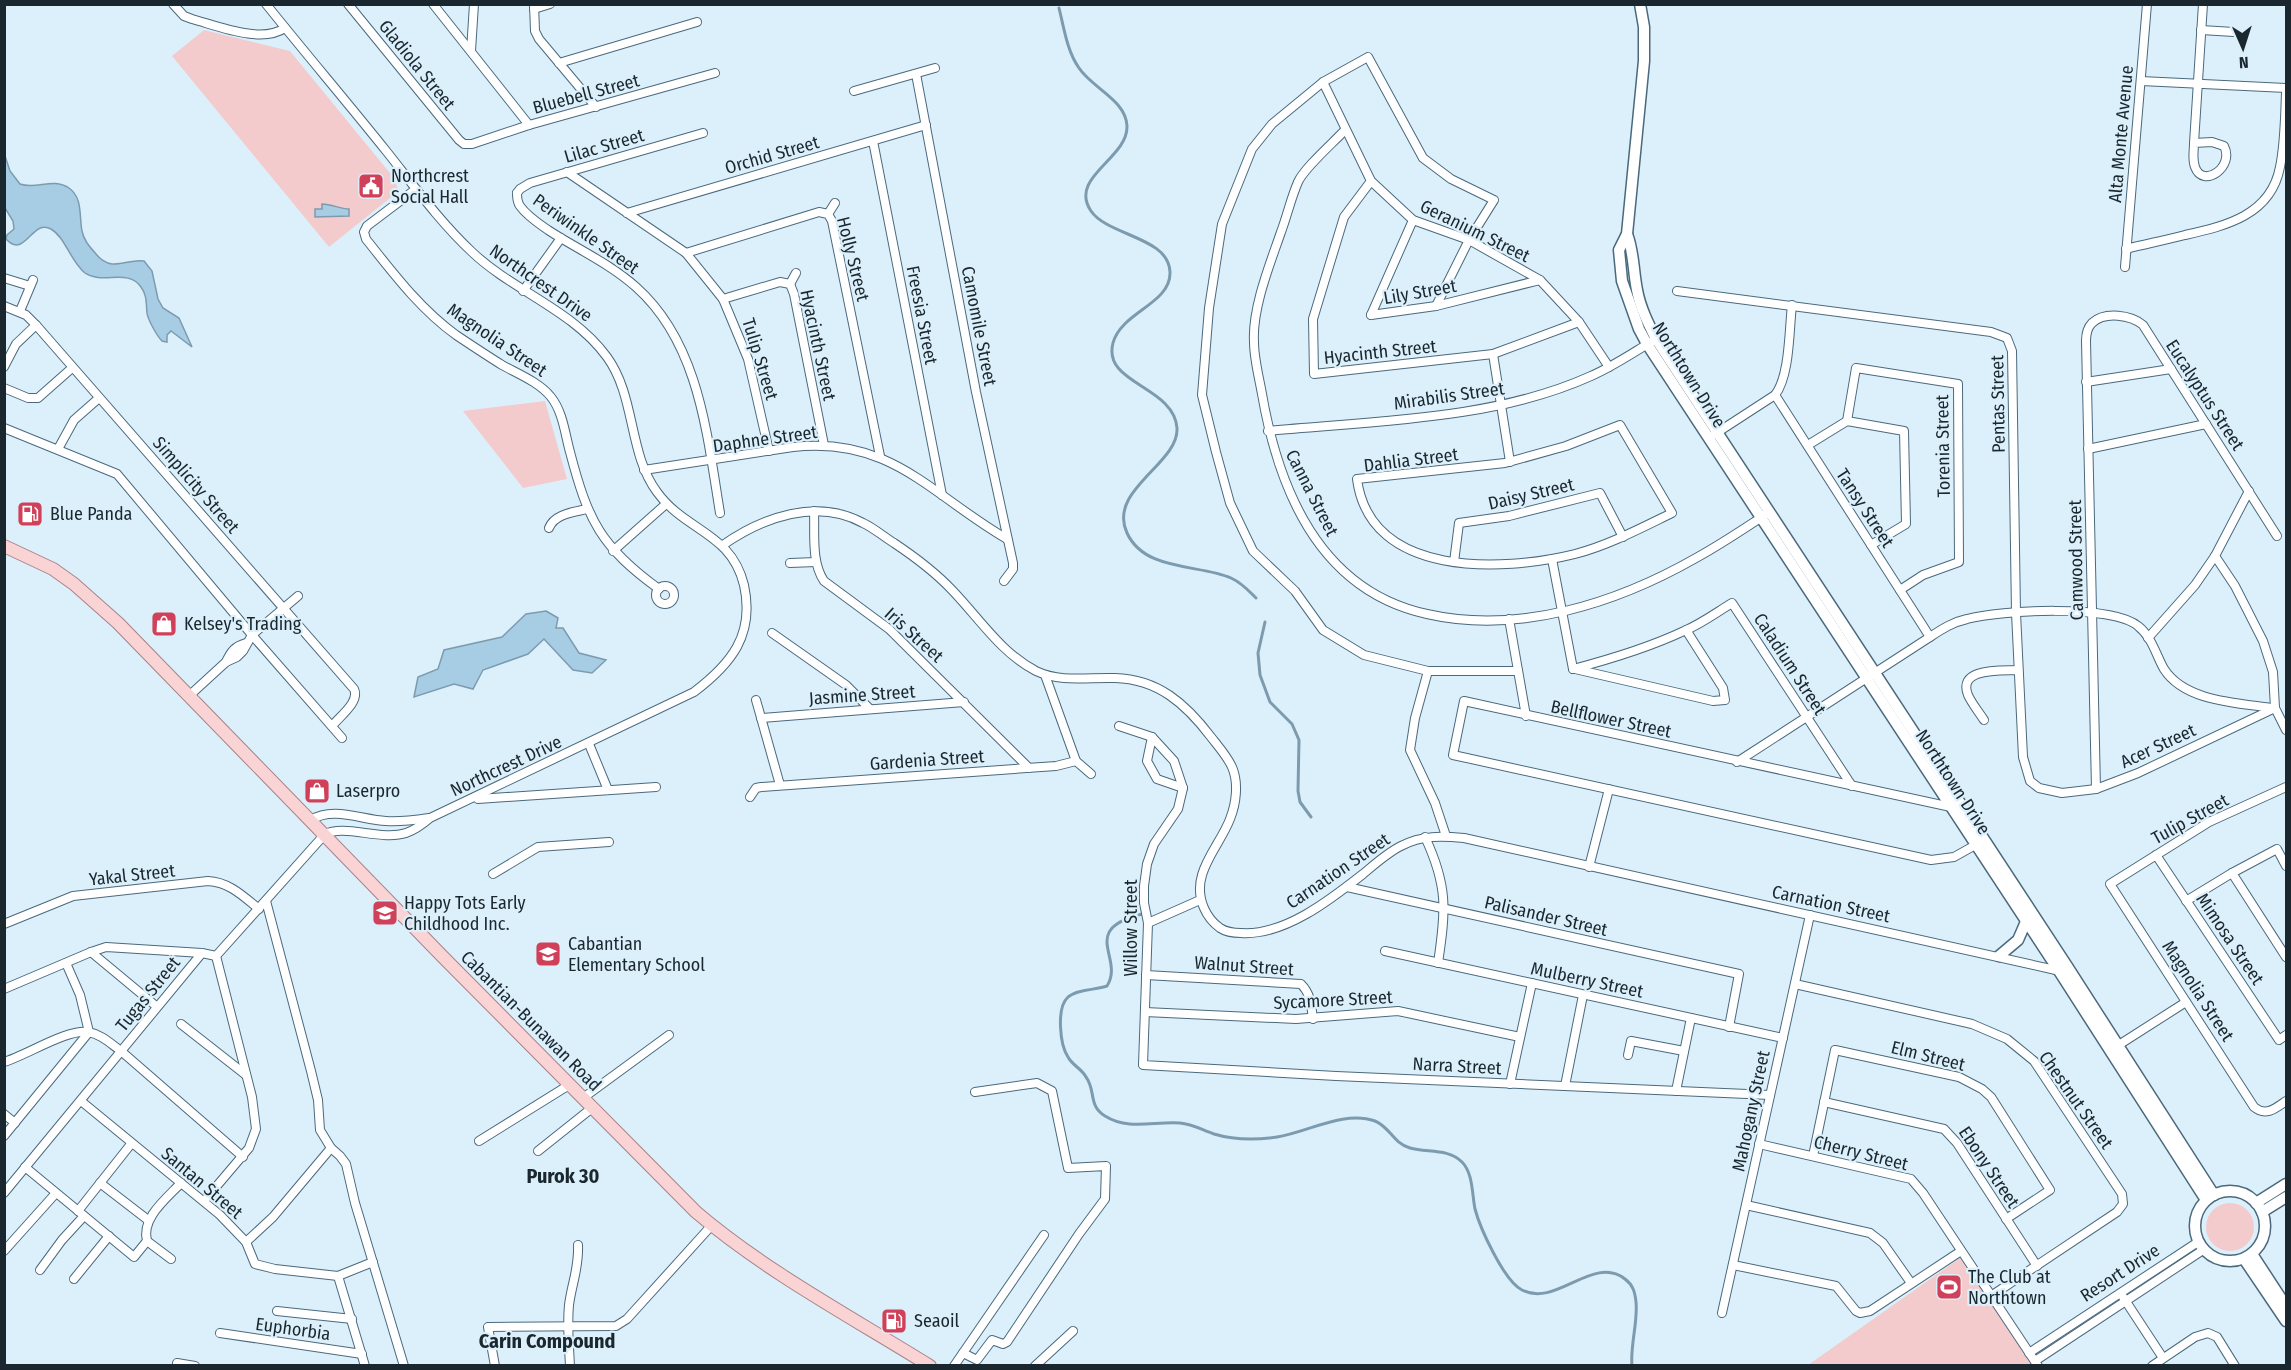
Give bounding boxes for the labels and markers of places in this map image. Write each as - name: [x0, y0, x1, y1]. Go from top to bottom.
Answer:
- place label: Northcrest Social Hall: [391, 165, 469, 208]
- public building icon: Northcrest Social Hall: [356, 171, 386, 201]
- fuel station icon: Blue Panda: [15, 499, 45, 529]
- place label: Blue Panda: [50, 503, 133, 525]
- shop icon: Kelsey's Trading: [149, 609, 179, 639]
- place label: Kelsey's Trading: [184, 613, 302, 635]
- shop icon: Laserpro: [302, 776, 332, 806]
- place label: Laserpro: [336, 780, 400, 802]
- place label: Happy Tots Early Childhood Inc.: [404, 892, 526, 935]
- school or university icon: Happy Tots Early Childhood Inc.: [370, 898, 400, 928]
- place label: Cabantian Elementary School: [568, 933, 705, 976]
- school or university icon: Cabantian Elementary School: [533, 939, 563, 969]
- place label: The Club at Northtown: [1968, 1266, 2051, 1309]
- sports icon: The Club at Northtown: [1934, 1272, 1964, 1302]
- fuel station icon: Seaoil: [879, 1306, 909, 1336]
- place label: Seaoil: [914, 1310, 959, 1332]

